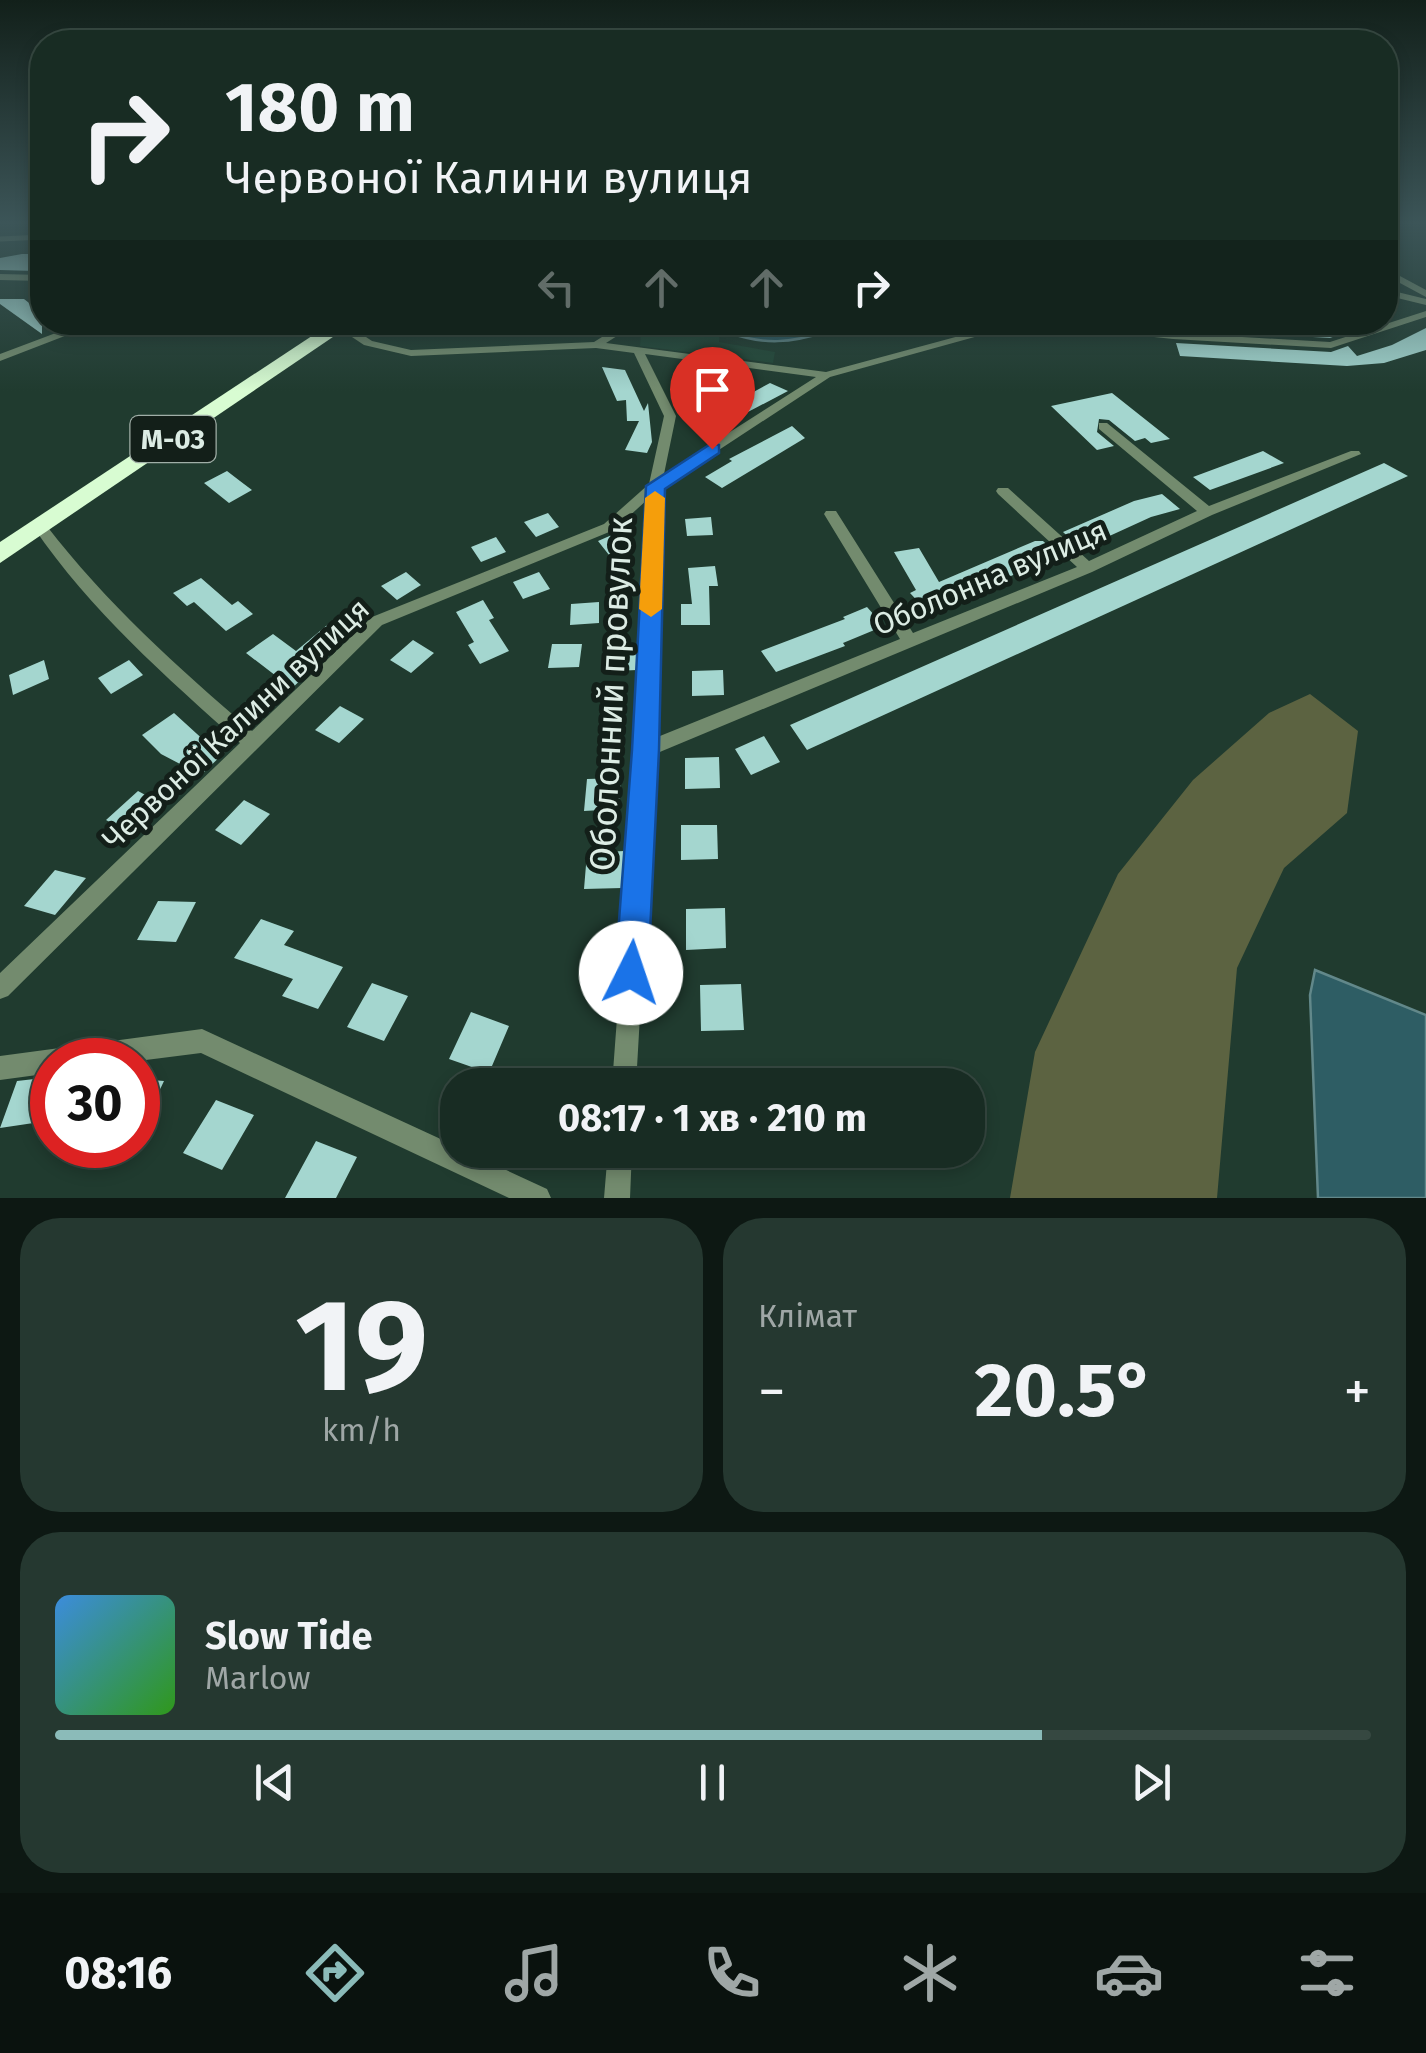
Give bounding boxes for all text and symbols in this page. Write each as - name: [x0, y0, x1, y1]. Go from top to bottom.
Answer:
- text: 180 m: [225, 66, 415, 150]
- icon: right: [60, 70, 190, 200]
- text: Червоної Калини вулиця: [225, 151, 753, 205]
- icon: left: [529, 260, 584, 315]
- icon: ahead: [634, 260, 689, 315]
- icon: ahead: [739, 260, 794, 315]
- icon: right: [844, 260, 899, 315]
- pin: [670, 347, 755, 450]
- icon: arrive: [685, 362, 740, 417]
- road number: М-03: [130, 416, 216, 462]
- street label: Оболонна вулиця: [868, 513, 1112, 643]
- street label: Оболонний провулок: [581, 516, 641, 872]
- street label: Червоної Калини вулиця: [95, 591, 377, 857]
- position arrow: [579, 921, 683, 1025]
- speed limit sign: 30: [30, 1038, 160, 1168]
- text: 08:17 · 1 хв · 210 m: [558, 1095, 867, 1141]
- text: 19: [295, 1268, 428, 1424]
- text: Клімат: [758, 1297, 857, 1335]
- text: 20.5°: [975, 1346, 1155, 1436]
- text: −: [758, 1359, 786, 1425]
- text: +: [1344, 1359, 1371, 1425]
- text: km/h: [322, 1411, 401, 1449]
- text: Slow Tide: [205, 1613, 373, 1659]
- text: Marlow: [205, 1659, 311, 1697]
- icon: previous: [247, 1755, 302, 1810]
- icon: pause: [685, 1755, 740, 1810]
- icon: next: [1124, 1755, 1179, 1810]
- icon: directions: [300, 1938, 370, 2008]
- icon: music: [499, 1938, 569, 2008]
- icon: phone: [697, 1938, 767, 2008]
- icon: climate: [895, 1938, 965, 2008]
- icon: car: [1094, 1938, 1164, 2008]
- icon: filters: [1292, 1938, 1362, 2008]
- text: 08:16: [64, 1946, 172, 2000]

